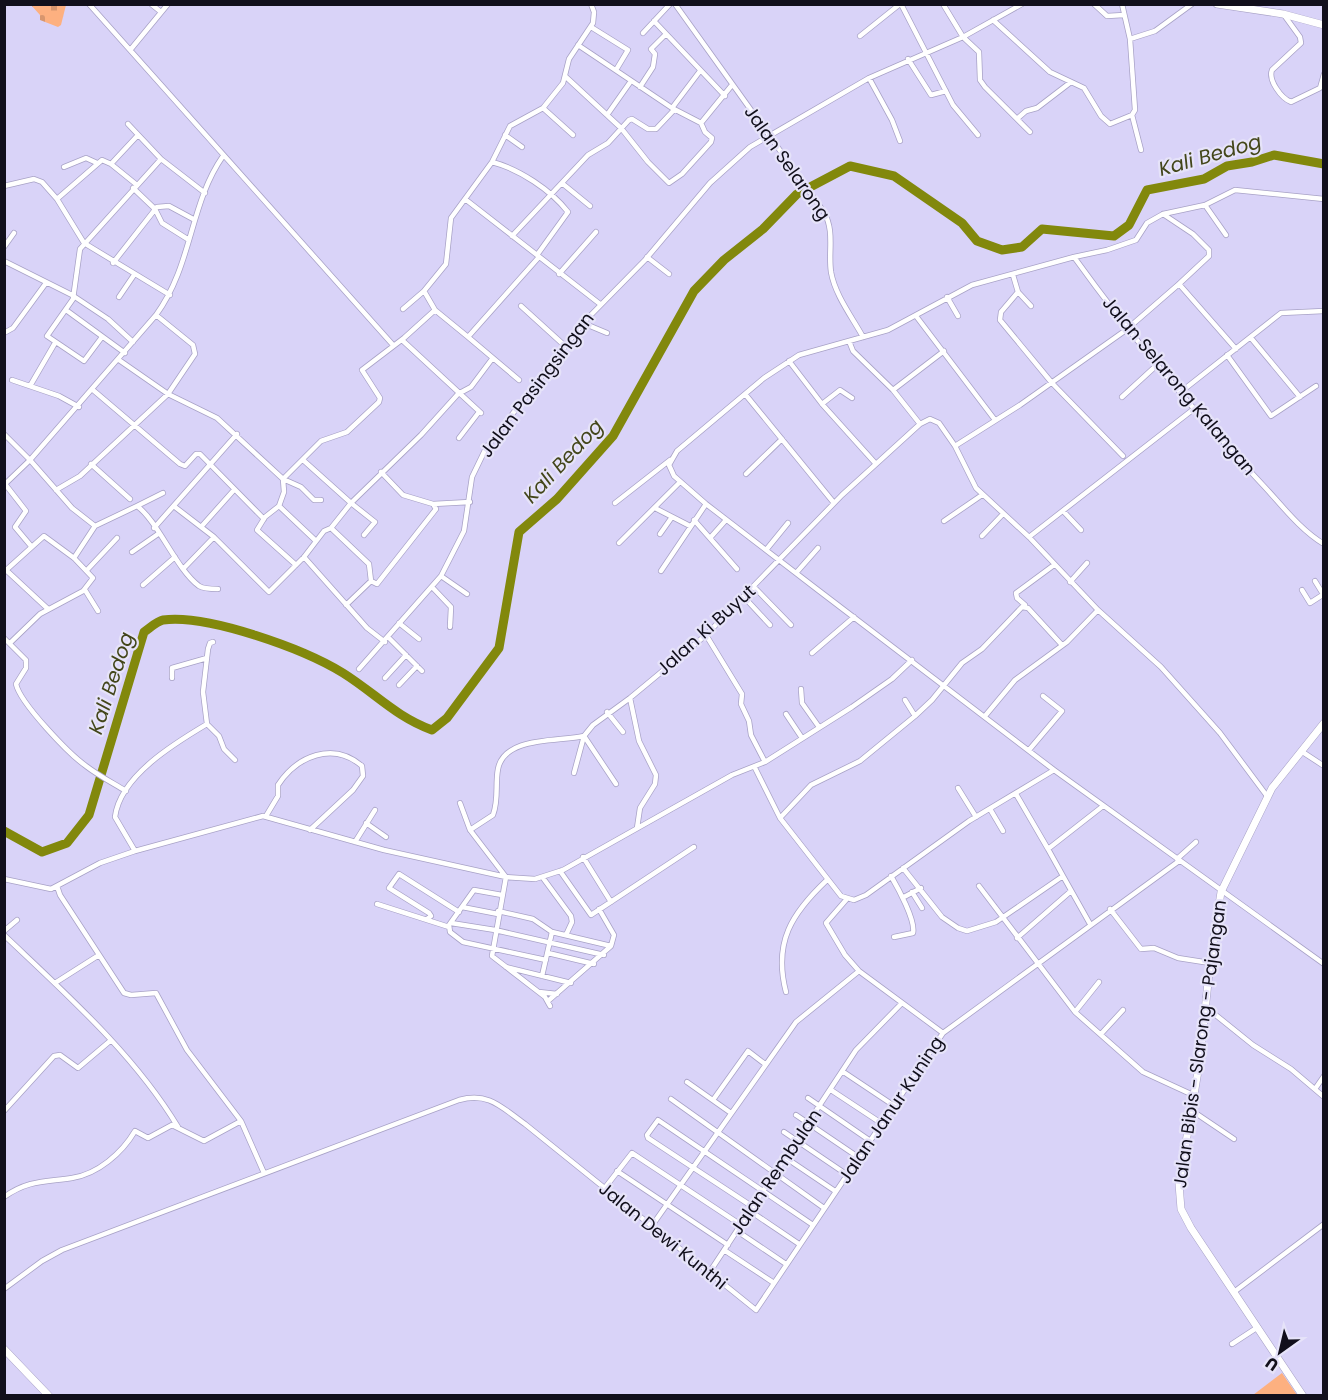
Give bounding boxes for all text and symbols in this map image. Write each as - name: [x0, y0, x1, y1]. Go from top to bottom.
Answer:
- street label: Jalan Selarong: [738, 100, 836, 225]
- water label: Kali Bedog: [1155, 127, 1265, 183]
- street label: Jalan Selarong Kalangan: [1097, 291, 1262, 481]
- street label: Jalan Pasingsingan: [474, 307, 600, 462]
- water label: Kali Bedog: [517, 413, 609, 509]
- street label: Jalan Ki Buyut: [651, 578, 761, 681]
- water label: Kali Bedog: [81, 628, 141, 738]
- street label: Jalan Bibis - Slarong - Pajangan: [1167, 898, 1232, 1190]
- street label: Jalan Janur Kuning: [832, 1031, 949, 1188]
- street label: Jalan Rembulan: [724, 1104, 827, 1240]
- street label: Jalan Dewi Kunthi: [594, 1176, 733, 1295]
- north arrow: [1250, 1322, 1310, 1382]
- text: U: [1261, 1351, 1283, 1377]

